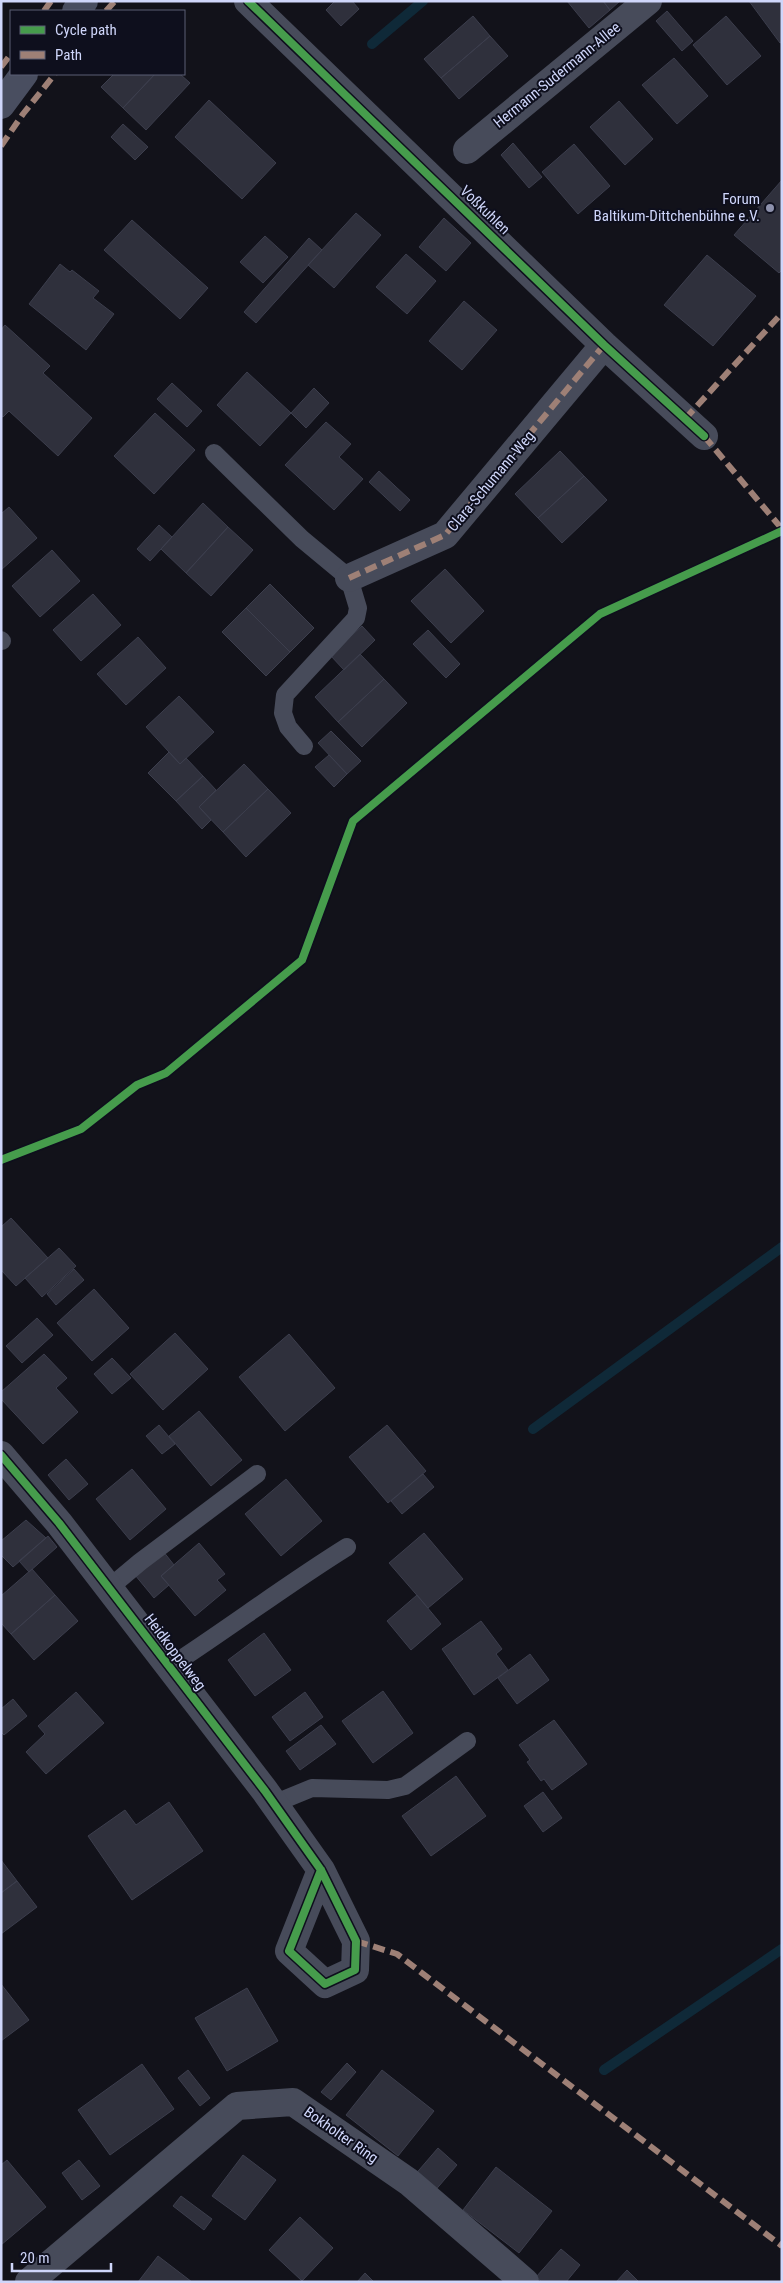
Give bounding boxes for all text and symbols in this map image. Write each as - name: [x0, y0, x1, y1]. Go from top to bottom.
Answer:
- legend: [10, 10, 185, 75]
- street label: Hermann-Sudermann-Allee: [490, 18, 624, 132]
- text: Cycle path: [55, 21, 117, 39]
- text: Path: [55, 46, 82, 64]
- street label: Voßkuhlen: [456, 182, 514, 238]
- place label: Forum Baltikum-Dittchenbühne e.V.: [594, 190, 760, 225]
- marker: Forum Baltikum-Dittchenbühne e.V.: [764, 202, 776, 214]
- street label: Clara-Schumann-Weg: [444, 427, 538, 535]
- street label: Heidkoppelweg: [140, 1610, 210, 1694]
- street label: Bokholter Ring: [301, 2103, 381, 2167]
- scale bar: [12, 2240, 111, 2272]
- text: 20 m: [20, 2249, 50, 2267]

